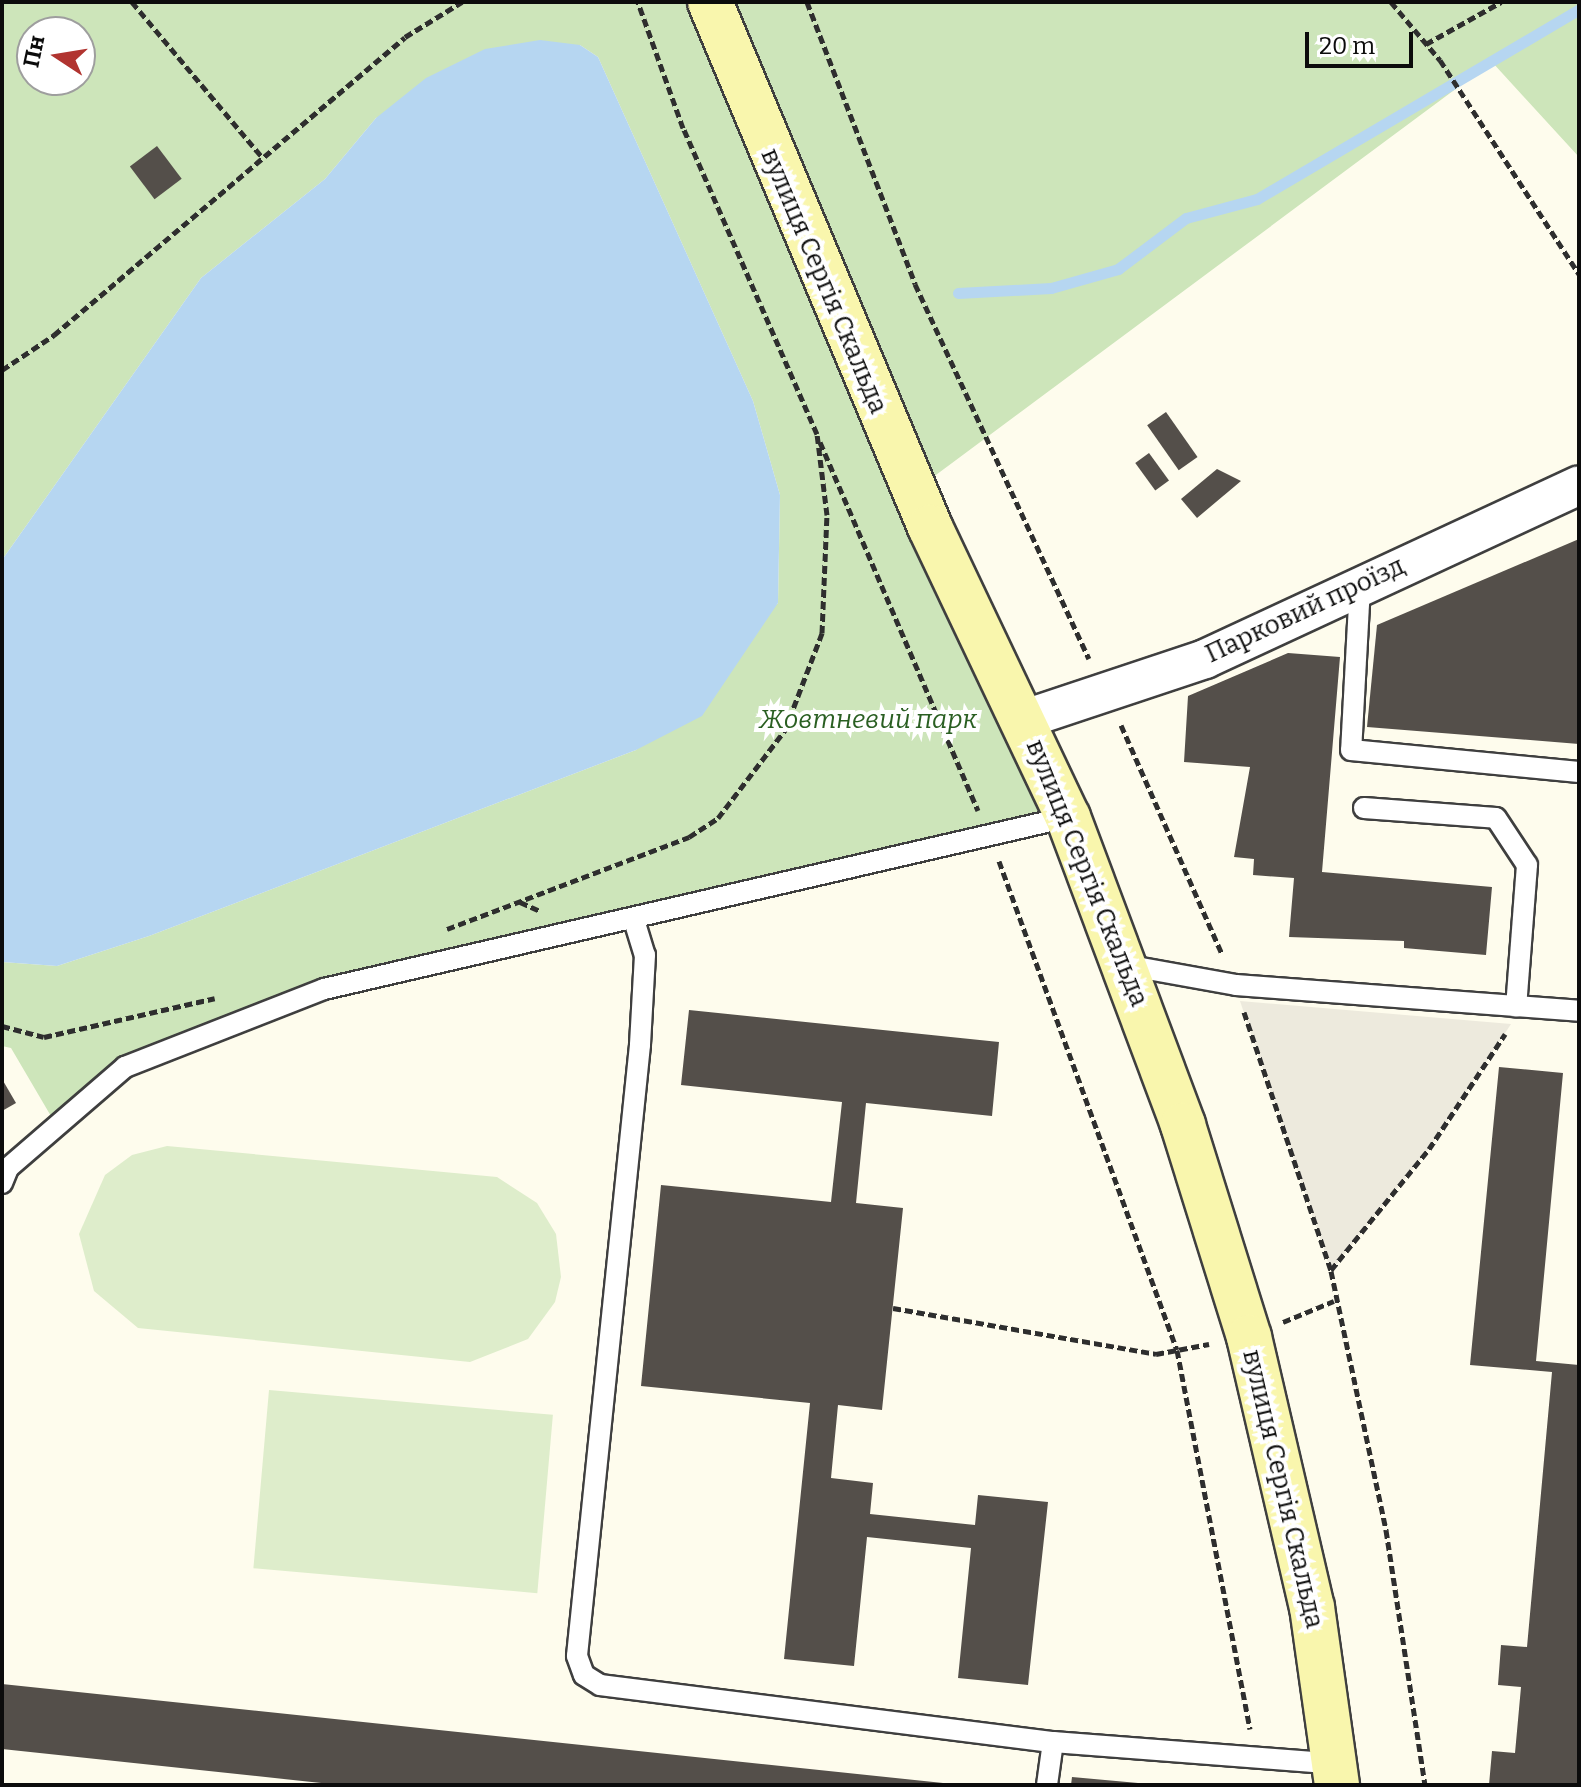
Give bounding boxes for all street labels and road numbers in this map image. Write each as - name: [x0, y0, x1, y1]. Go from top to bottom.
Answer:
- street label: вулиця Сергія Скальда: [754, 144, 894, 418]
- street label: Парковий проїзд: [1200, 550, 1410, 670]
- street label: вулиця Сергія Скальда: [1019, 735, 1155, 1011]
- street label: вулиця Сергія Скальда: [1236, 1347, 1330, 1631]

